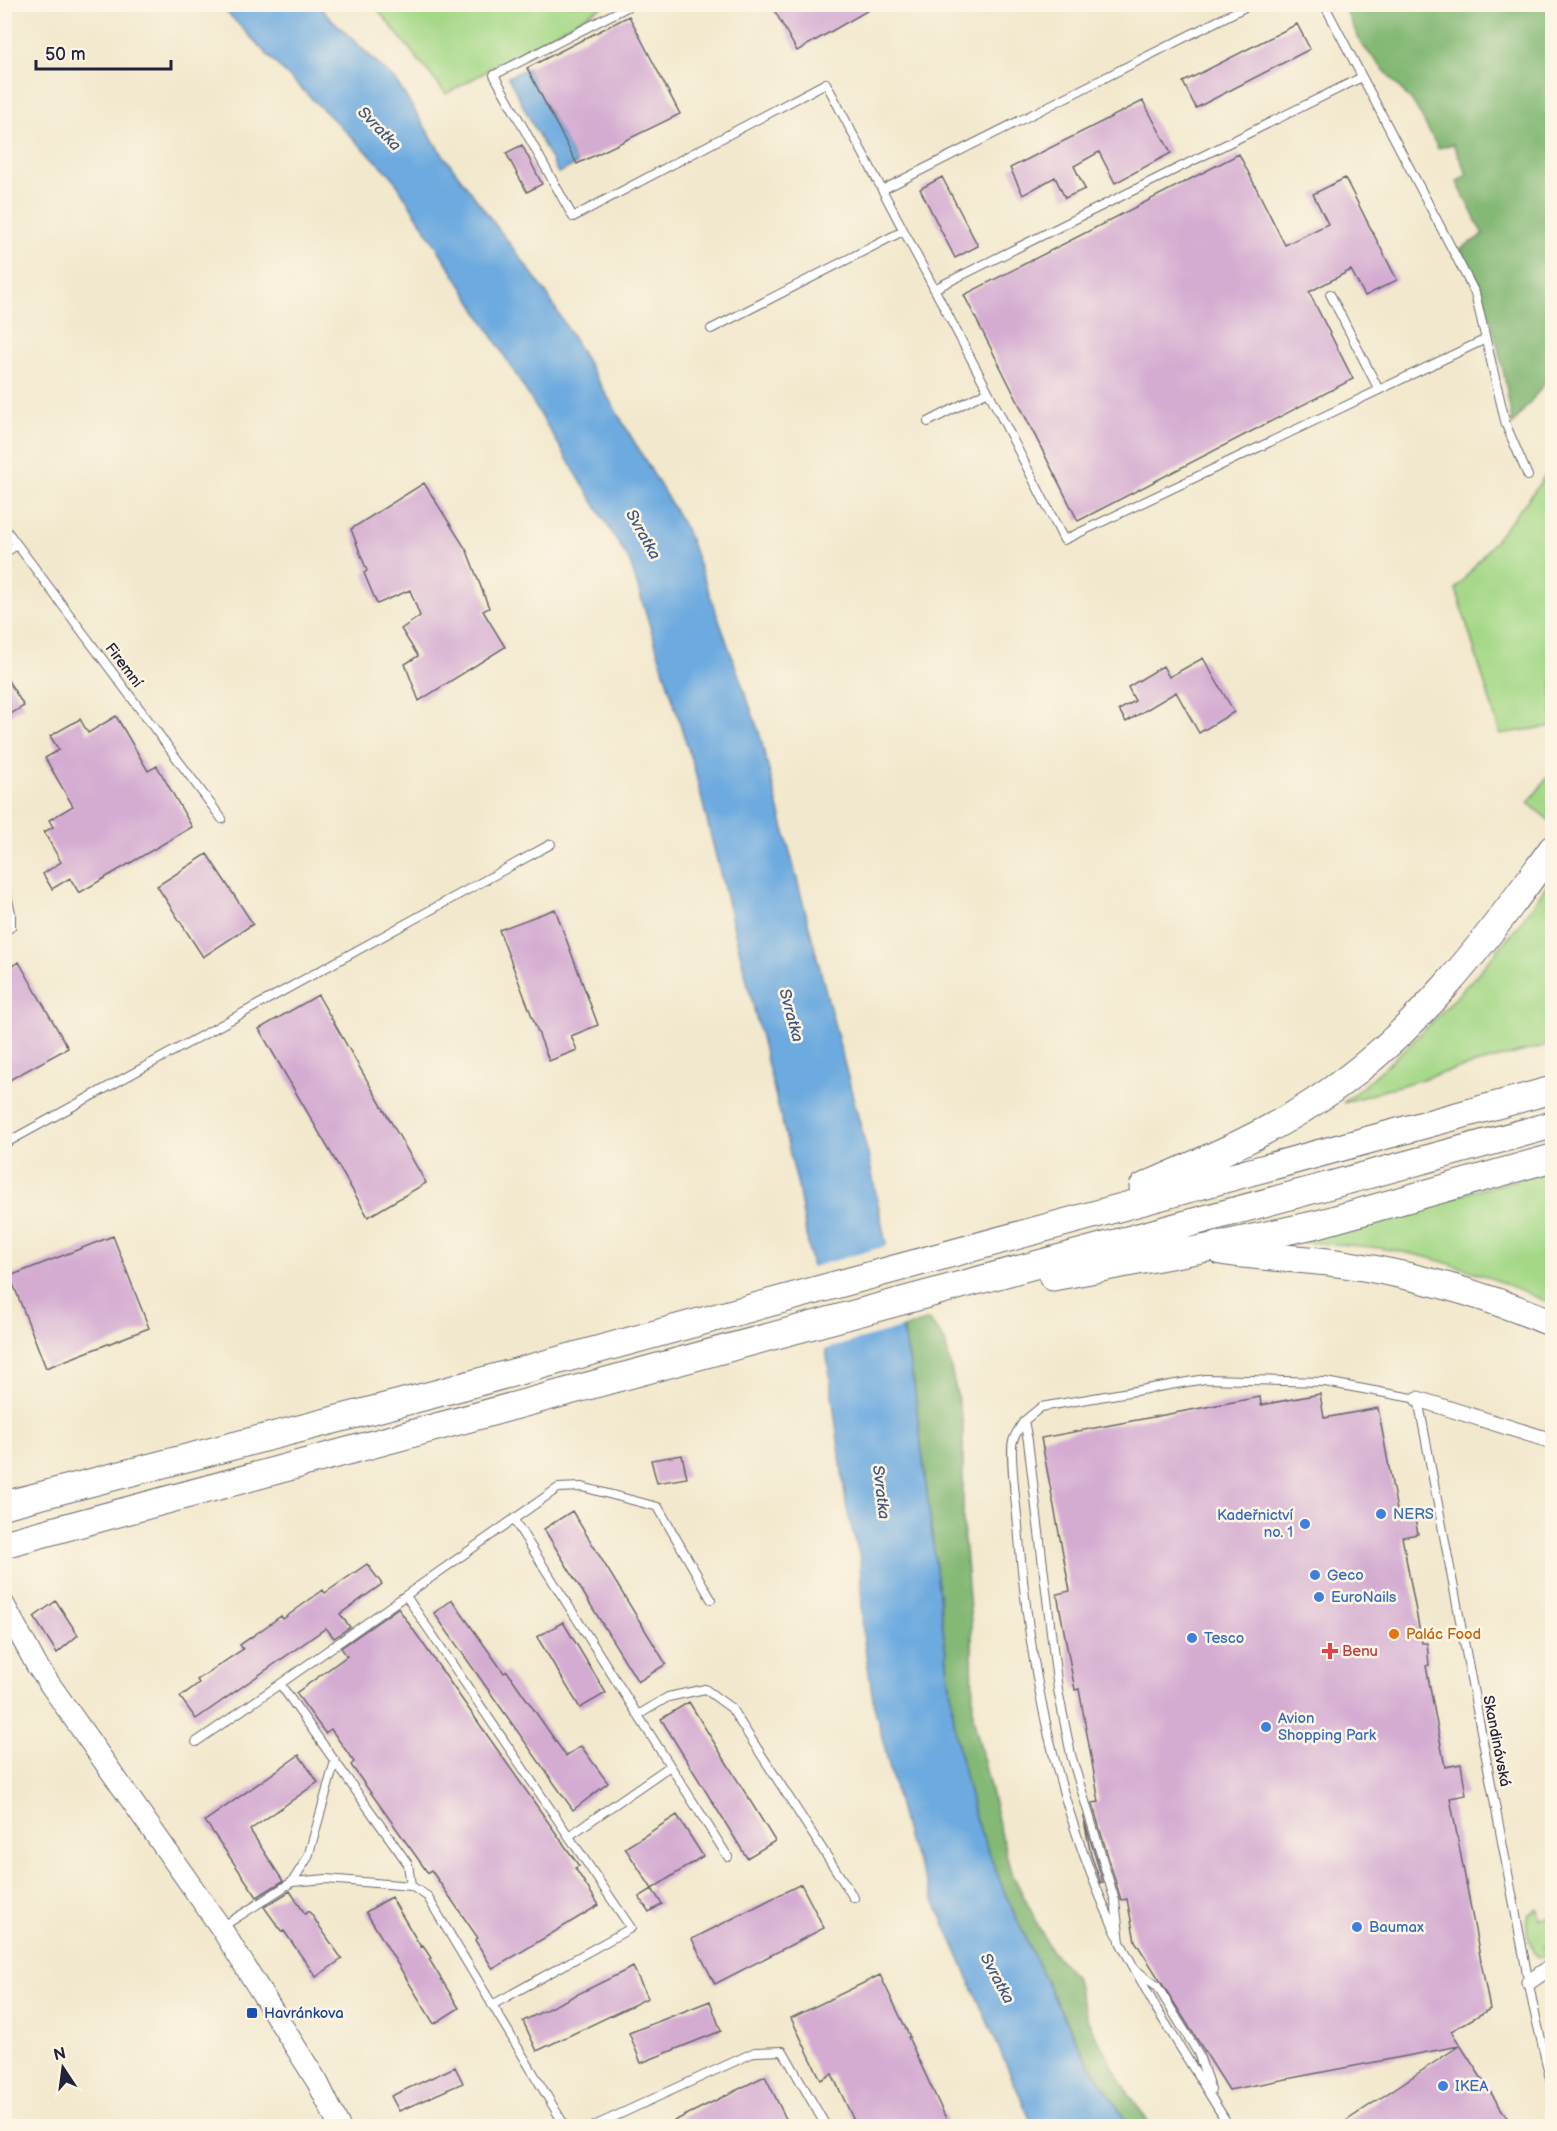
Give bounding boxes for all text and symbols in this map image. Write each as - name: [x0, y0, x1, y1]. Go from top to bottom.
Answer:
- scale bar: [36, 33, 171, 71]
- text: 50 m: [45, 44, 86, 65]
- water label: Svratka: [353, 103, 405, 155]
- water label: Svratka: [621, 506, 664, 563]
- street label: Firemní: [101, 639, 147, 692]
- water label: Svratka: [774, 987, 807, 1044]
- water label: Svratka: [868, 1464, 893, 1520]
- place label: NERS: [1393, 1505, 1434, 1524]
- place label: Kadeřnictví no. 1: [1217, 1506, 1293, 1542]
- marker: NERS: [1374, 1507, 1388, 1521]
- marker: Kadeřnictví no. 1: [1298, 1517, 1312, 1531]
- place label: Geco: [1327, 1566, 1364, 1585]
- marker: Geco: [1308, 1568, 1322, 1582]
- place label: EuroNails: [1331, 1588, 1397, 1607]
- marker: EuroNails: [1312, 1590, 1326, 1604]
- place label: Palác Food: [1406, 1625, 1481, 1644]
- marker: Palác Food: [1387, 1627, 1401, 1641]
- place label: Tesco: [1204, 1629, 1244, 1648]
- marker: Tesco: [1185, 1631, 1199, 1645]
- place label: Benu: [1342, 1642, 1378, 1661]
- marker: Benu: [1323, 1644, 1337, 1658]
- street label: Skandinávská: [1478, 1694, 1515, 1788]
- place label: Avion Shopping Park: [1278, 1709, 1377, 1745]
- marker: Avion Shopping Park: [1259, 1720, 1273, 1734]
- place label: Baumax: [1369, 1918, 1424, 1937]
- marker: Baumax: [1350, 1920, 1364, 1934]
- water label: Svratka: [976, 1950, 1018, 2007]
- place label: Havránkova: [264, 2004, 344, 2023]
- marker: Havránkova: [245, 2006, 259, 2020]
- north arrow: [33, 2038, 93, 2098]
- text: N: [52, 2044, 68, 2065]
- place label: IKEA: [1455, 2077, 1489, 2096]
- marker: IKEA: [1436, 2079, 1450, 2093]

